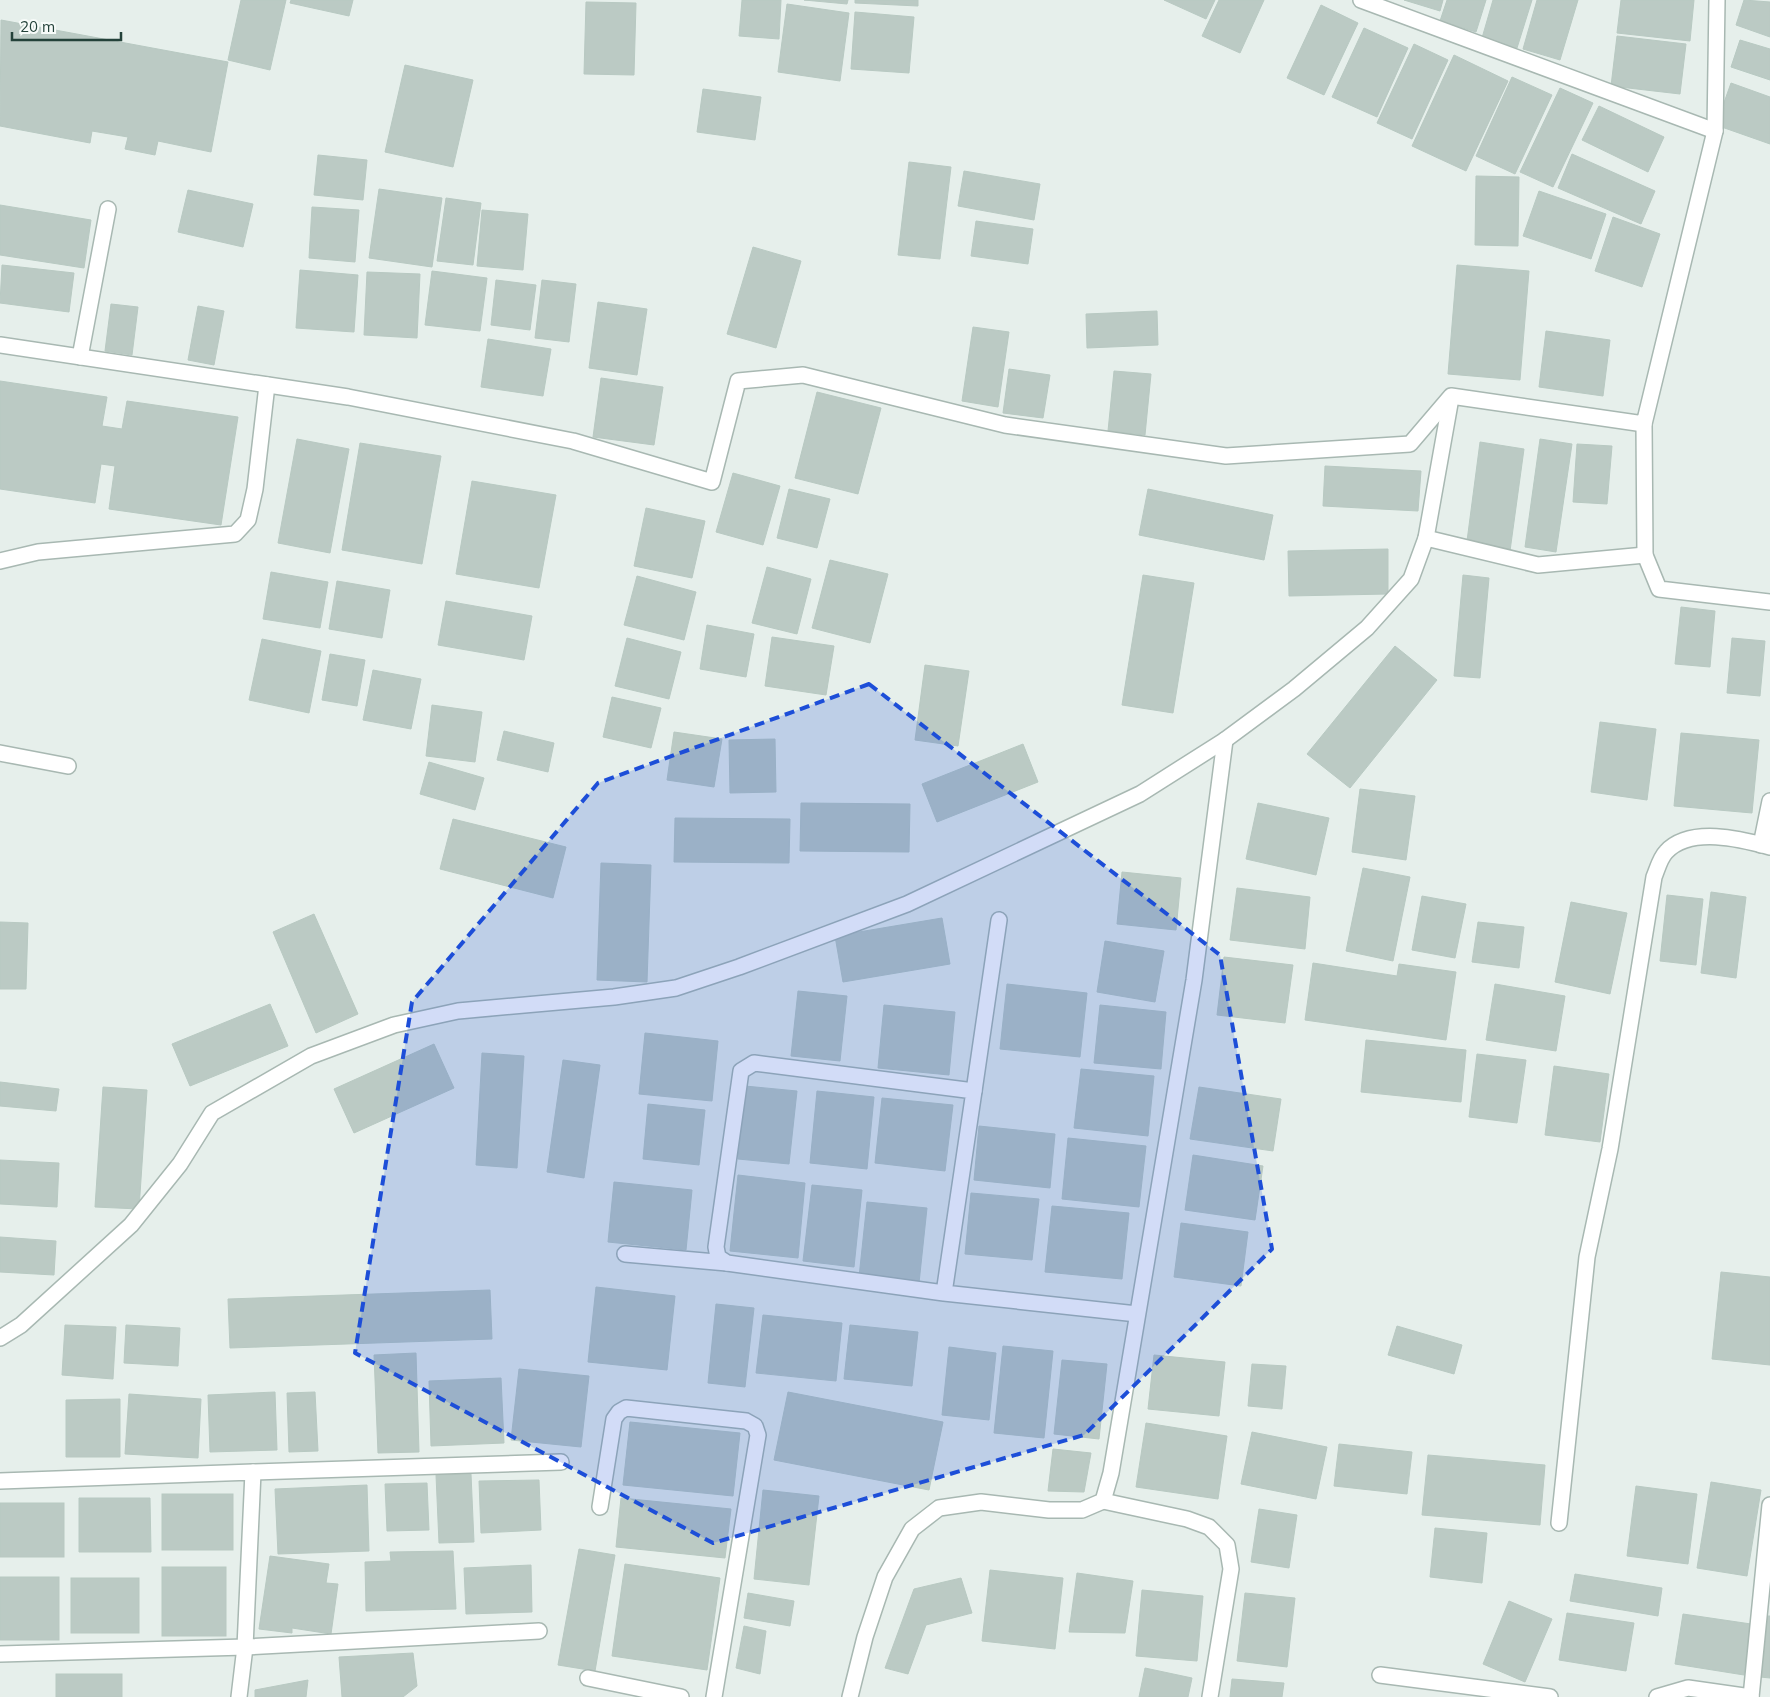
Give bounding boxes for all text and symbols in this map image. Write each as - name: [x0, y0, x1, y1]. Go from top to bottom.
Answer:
- scale bar: [12, 10, 121, 42]
- text: 20 m: [20, 17, 55, 36]

